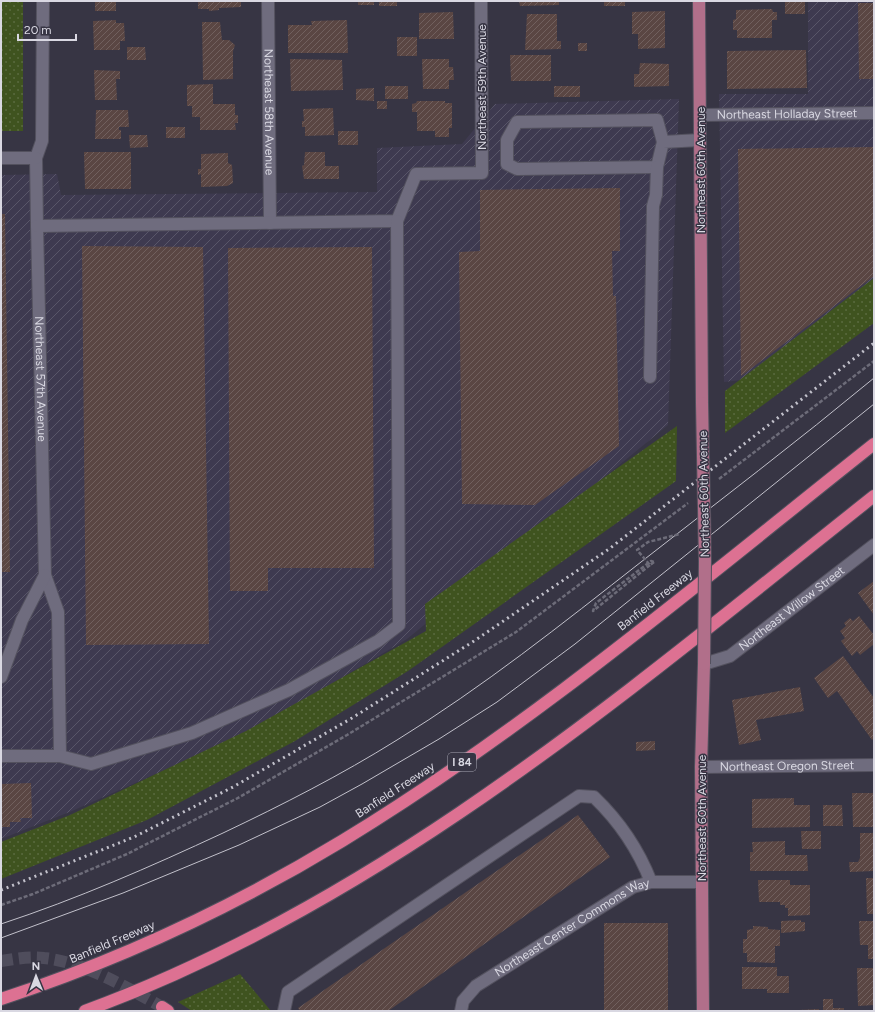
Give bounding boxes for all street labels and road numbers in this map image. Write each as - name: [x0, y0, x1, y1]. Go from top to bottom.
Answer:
- street label: Northeast 59th Avenue: [475, 24, 489, 150]
- street label: Northeast 58th Avenue: [261, 49, 277, 176]
- street label: Northeast 60th Avenue: [694, 106, 708, 233]
- street label: Northeast Holladay Street: [717, 106, 858, 122]
- street label: Northeast 57th Avenue: [32, 316, 49, 442]
- street label: Northeast 60th Avenue: [696, 430, 712, 557]
- street label: Northeast Willow Street: [736, 563, 848, 654]
- street label: Banfield Freeway: [615, 566, 696, 634]
- road number: I 84: [448, 753, 476, 771]
- street label: Northeast 60th Avenue: [695, 754, 709, 881]
- street label: Northeast Oregon Street: [720, 758, 855, 774]
- street label: Banfield Freeway: [353, 759, 438, 821]
- street label: Northeast Center Commons Way: [492, 876, 652, 979]
- street label: Banfield Freeway: [67, 917, 158, 966]

